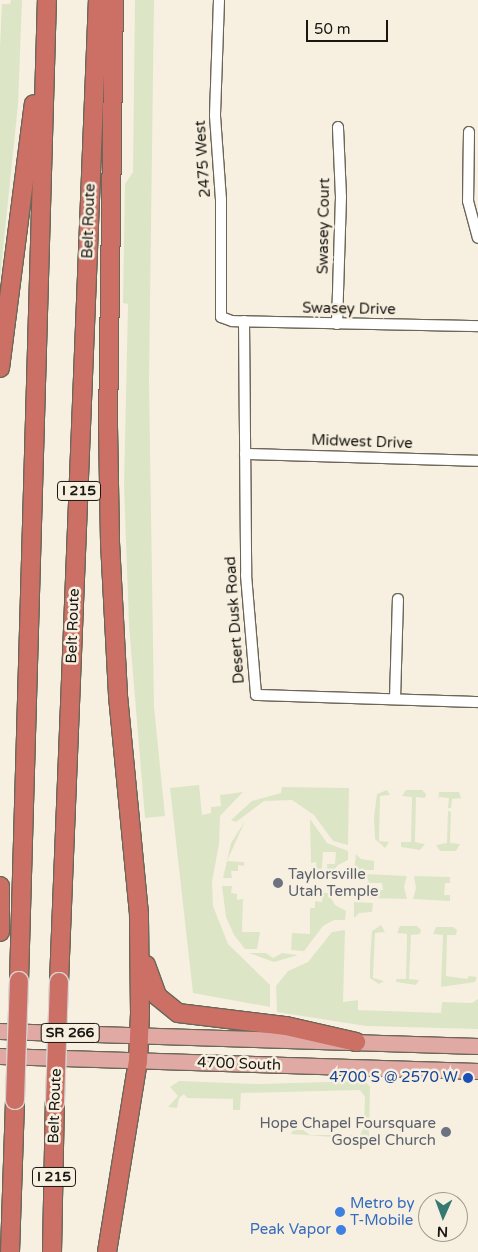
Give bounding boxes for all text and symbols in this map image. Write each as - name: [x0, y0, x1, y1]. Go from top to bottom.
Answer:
- scale bar: [308, 10, 390, 42]
- text: 50 m: [314, 20, 351, 38]
- street label: 2475 West: [191, 120, 215, 198]
- street label: Swasey Court: [314, 178, 334, 274]
- street label: Belt Route: [79, 183, 99, 259]
- street label: Swasey Drive: [302, 299, 396, 319]
- street label: Midwest Drive: [311, 431, 413, 453]
- road number: I 215: [56, 480, 102, 502]
- street label: Desert Dusk Road: [222, 556, 248, 684]
- street label: Belt Route: [63, 588, 83, 664]
- place label: Taylorsville Utah Temple: [288, 865, 379, 900]
- marker: Taylorsville Utah Temple: [272, 877, 284, 889]
- road number: SR 266: [40, 1021, 100, 1044]
- street label: 4700 South: [197, 1054, 281, 1074]
- street label: Belt Route: [45, 1068, 65, 1144]
- place label: 4700 S @ 2570 W: [329, 1069, 458, 1087]
- marker: 4700 S @ 2570 W: [462, 1072, 474, 1084]
- place label: Hope Chapel Foursquare Gospel Church: [260, 1114, 436, 1149]
- marker: Hope Chapel Foursquare Gospel Church: [440, 1126, 452, 1138]
- road number: I 215: [32, 1166, 76, 1188]
- north arrow: [418, 1192, 468, 1242]
- place label: Metro by T-Mobile: [350, 1194, 414, 1229]
- marker: Metro by T-Mobile: [334, 1206, 346, 1218]
- place label: Peak Vapor: [250, 1221, 331, 1239]
- text: N: [437, 1223, 448, 1240]
- marker: Peak Vapor: [335, 1224, 347, 1236]

